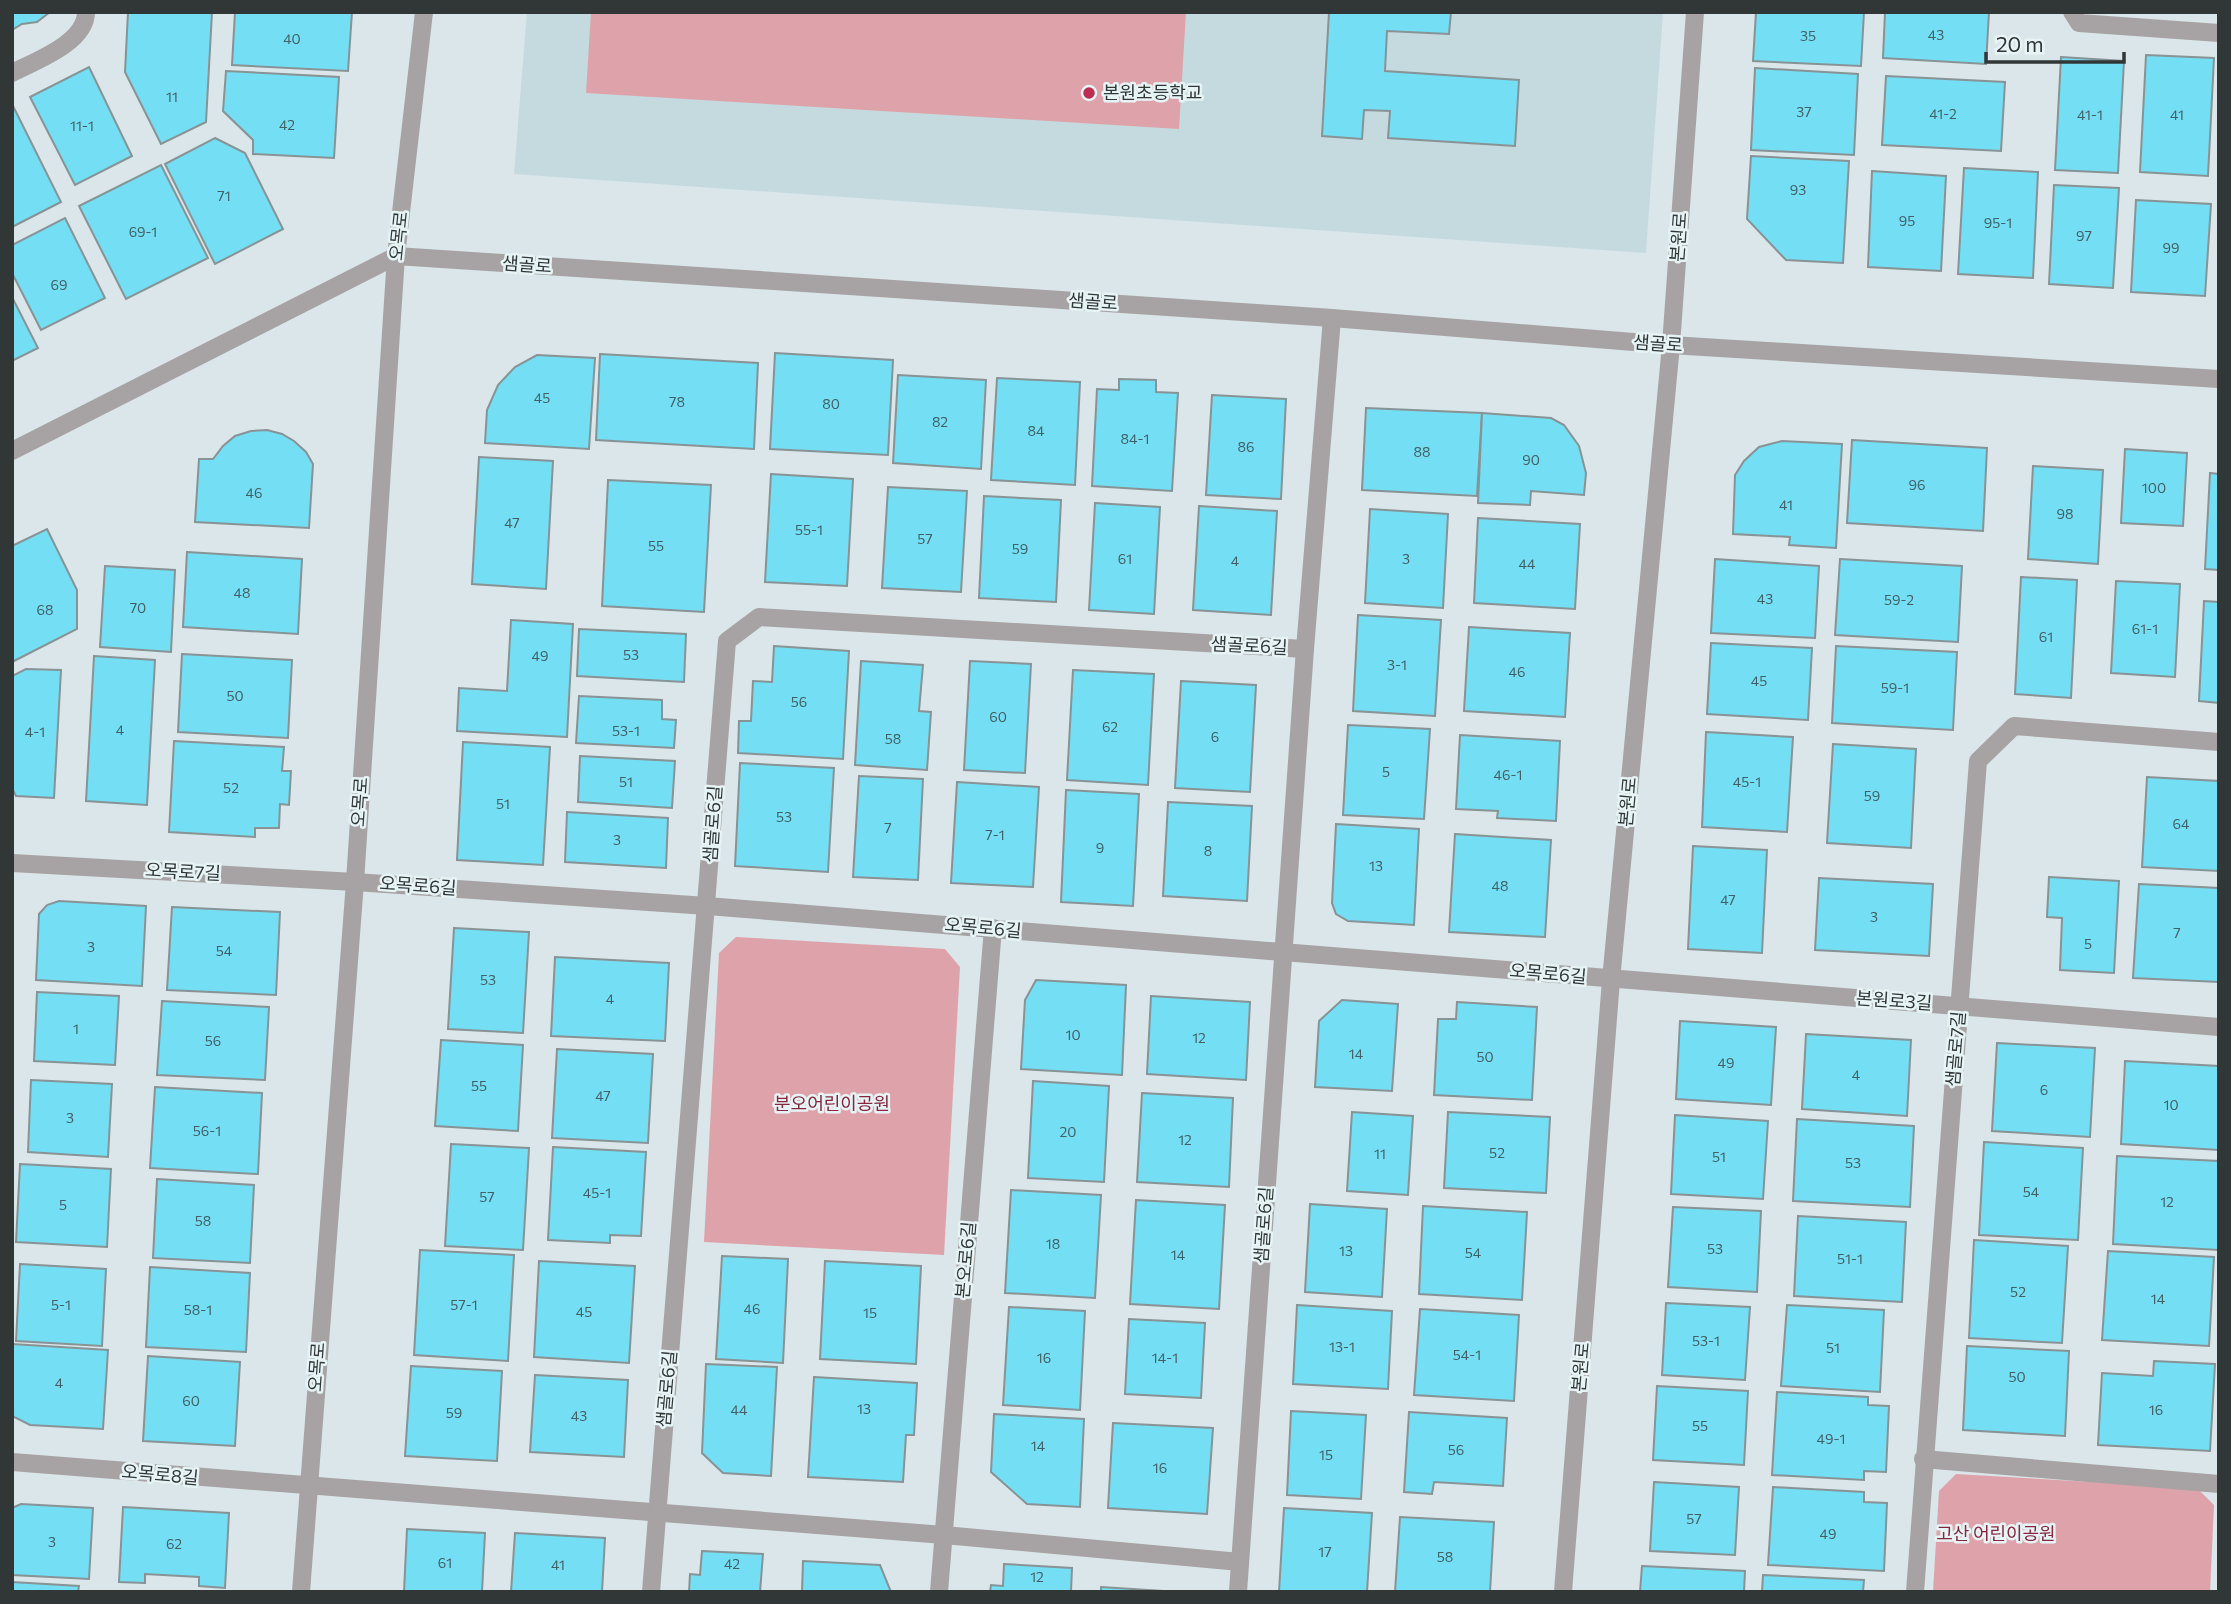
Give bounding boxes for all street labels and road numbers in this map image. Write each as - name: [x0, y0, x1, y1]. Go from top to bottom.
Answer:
- street label: 오목로: [384, 210, 412, 262]
- street label: 본원로: [1665, 211, 1691, 262]
- street label: 샘골로: [502, 251, 553, 277]
- street label: 샘골로: [1068, 288, 1119, 314]
- street label: 샘골로: [1633, 330, 1684, 356]
- street label: 샘골로6길: [1210, 632, 1288, 658]
- street label: 오목로: [346, 776, 372, 827]
- street label: 본원로: [1614, 776, 1640, 828]
- street label: 샘골로6길: [698, 785, 726, 863]
- street label: 오목로7길: [145, 858, 221, 884]
- street label: 오목로6길: [379, 871, 457, 899]
- street label: 오목로6길: [944, 913, 1022, 941]
- street label: 오목로6길: [1509, 959, 1587, 987]
- street label: 본원로3길: [1855, 986, 1933, 1014]
- street label: 샘골로7길: [1941, 1010, 1969, 1088]
- street label: 샘골로6길: [1249, 1186, 1277, 1264]
- street label: 본오로6길: [951, 1221, 979, 1299]
- street label: 오목로: [303, 1341, 329, 1392]
- street label: 본원로: [1567, 1341, 1593, 1393]
- street label: 샘골로6길: [652, 1350, 680, 1428]
- street label: 오목로8길: [121, 1460, 199, 1488]

